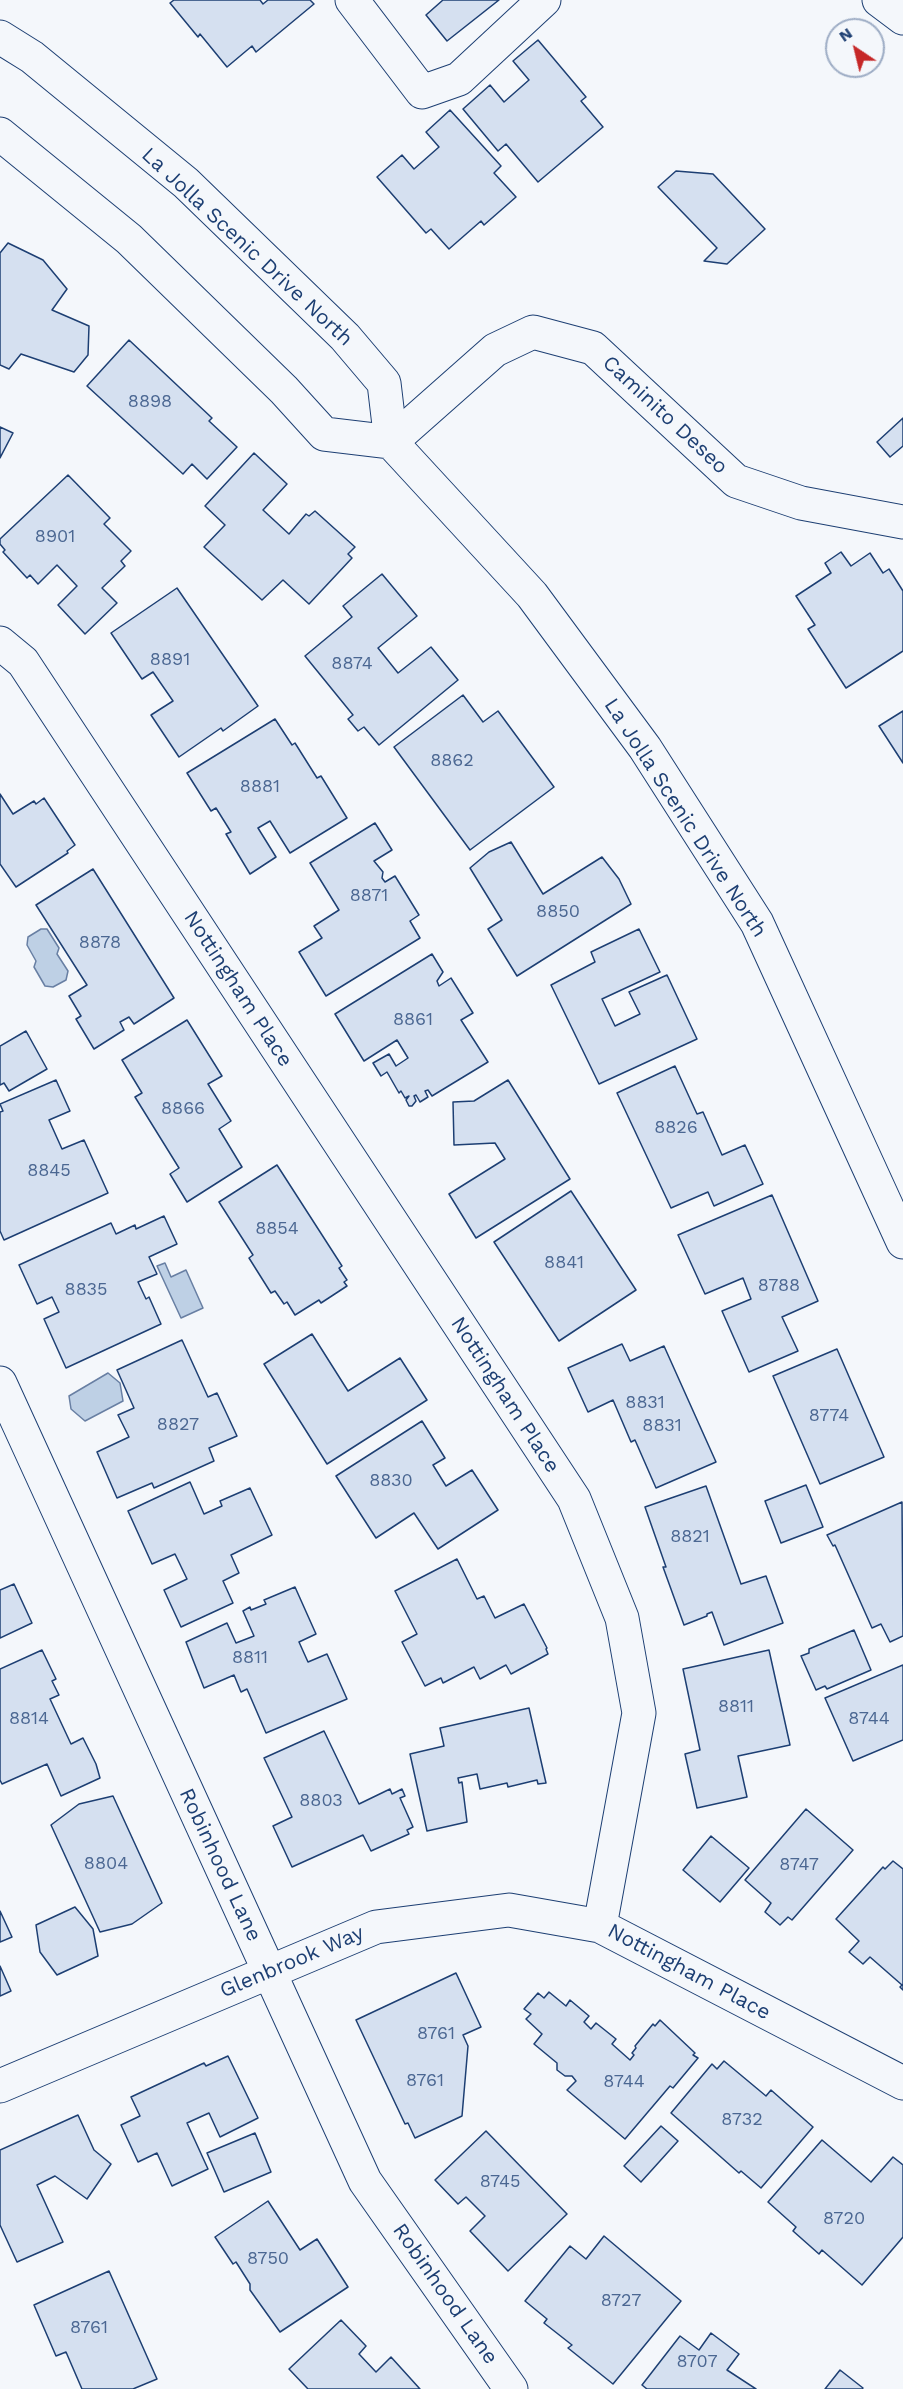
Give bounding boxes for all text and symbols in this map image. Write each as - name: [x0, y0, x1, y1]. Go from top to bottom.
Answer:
- north arrow: [825, 18, 885, 78]
- text: N: [835, 23, 856, 46]
- street label: La Jolla Scenic Drive North: [136, 142, 358, 352]
- street label: Caminito Deseo: [597, 351, 733, 479]
- house number: 8898: [128, 391, 172, 413]
- house number: 8901: [35, 526, 75, 548]
- house number: 8891: [150, 649, 190, 671]
- house number: 8874: [331, 653, 373, 675]
- street label: La Jolla Scenic Drive North: [598, 694, 772, 942]
- house number: 8862: [430, 750, 474, 772]
- house number: 8881: [240, 776, 280, 798]
- house number: 8871: [350, 885, 388, 907]
- house number: 8850: [536, 901, 580, 923]
- street label: Nottingham Place: [178, 906, 298, 1072]
- house number: 8878: [79, 932, 121, 954]
- house number: 8861: [393, 1009, 433, 1031]
- house number: 8866: [161, 1098, 205, 1120]
- house number: 8826: [654, 1117, 698, 1139]
- house number: 8845: [27, 1160, 71, 1182]
- house number: 8854: [255, 1218, 299, 1240]
- house number: 8841: [544, 1252, 584, 1274]
- house number: 8788: [758, 1275, 800, 1297]
- house number: 8835: [65, 1279, 107, 1301]
- street label: Nottingham Place: [445, 1312, 565, 1478]
- house number: 8831: [625, 1392, 665, 1414]
- house number: 8774: [809, 1405, 849, 1427]
- house number: 8827: [157, 1414, 199, 1436]
- house number: 8831: [642, 1415, 682, 1437]
- house number: 8830: [369, 1470, 413, 1492]
- house number: 8821: [670, 1526, 710, 1548]
- house number: 8811: [232, 1647, 268, 1669]
- house number: 8811: [718, 1696, 754, 1718]
- house number: 8814: [9, 1708, 49, 1730]
- house number: 8744: [848, 1708, 890, 1730]
- street label: Robinhood Lane: [173, 1784, 267, 1946]
- house number: 8803: [299, 1790, 343, 1812]
- house number: 8804: [84, 1853, 128, 1875]
- house number: 8747: [779, 1854, 819, 1876]
- street label: Nottingham Place: [603, 1918, 775, 2026]
- street label: Glenbrook Way: [216, 1920, 368, 2004]
- house number: 8761: [417, 2023, 455, 2045]
- house number: 8761: [406, 2070, 444, 2092]
- house number: 8744: [603, 2071, 645, 2093]
- house number: 8732: [721, 2109, 763, 2131]
- house number: 8745: [480, 2171, 520, 2193]
- house number: 8720: [823, 2208, 865, 2230]
- street label: Robinhood Lane: [387, 2219, 503, 2369]
- house number: 8750: [247, 2248, 289, 2270]
- house number: 8727: [601, 2290, 641, 2312]
- house number: 8761: [70, 2317, 108, 2339]
- house number: 8707: [676, 2351, 718, 2373]

